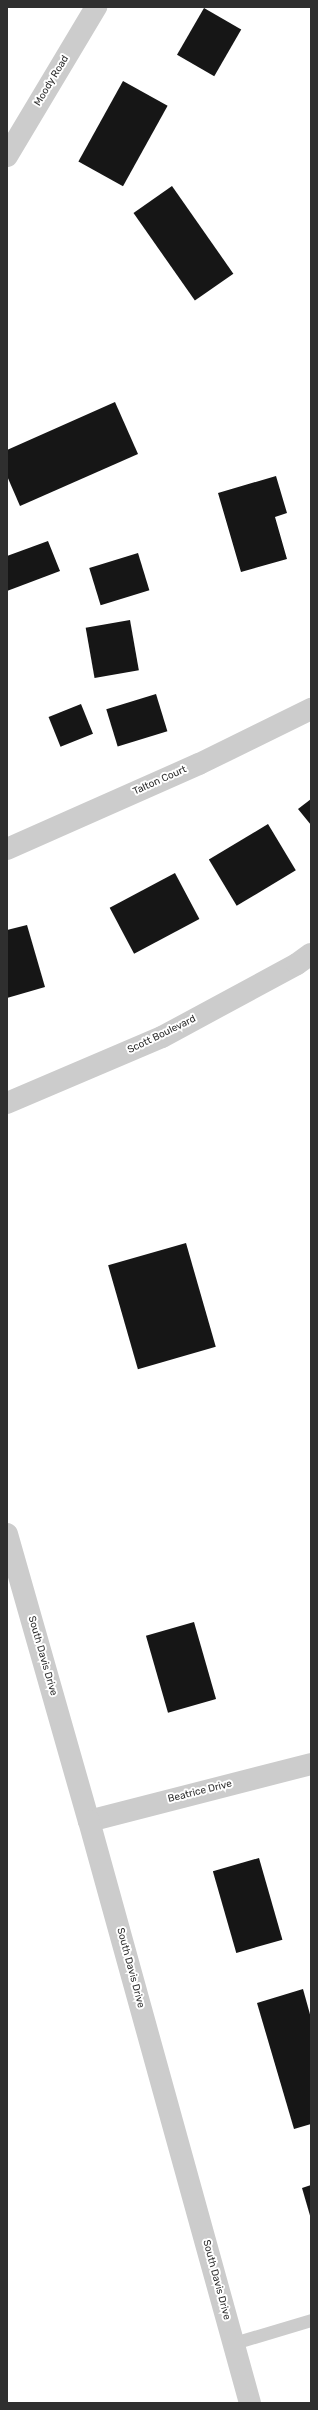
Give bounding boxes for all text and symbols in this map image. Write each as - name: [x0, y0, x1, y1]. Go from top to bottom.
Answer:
- street label: Moody Road: [32, 53, 72, 109]
- street label: Talton Court: [131, 764, 189, 798]
- street label: Scott Boulevard: [126, 1013, 198, 1057]
- street label: South Davis Drive: [25, 1615, 59, 1697]
- street label: Beatrice Drive: [167, 1778, 233, 1806]
- street label: South Davis Drive: [114, 1927, 146, 2009]
- street label: South Davis Drive: [200, 2239, 232, 2321]

